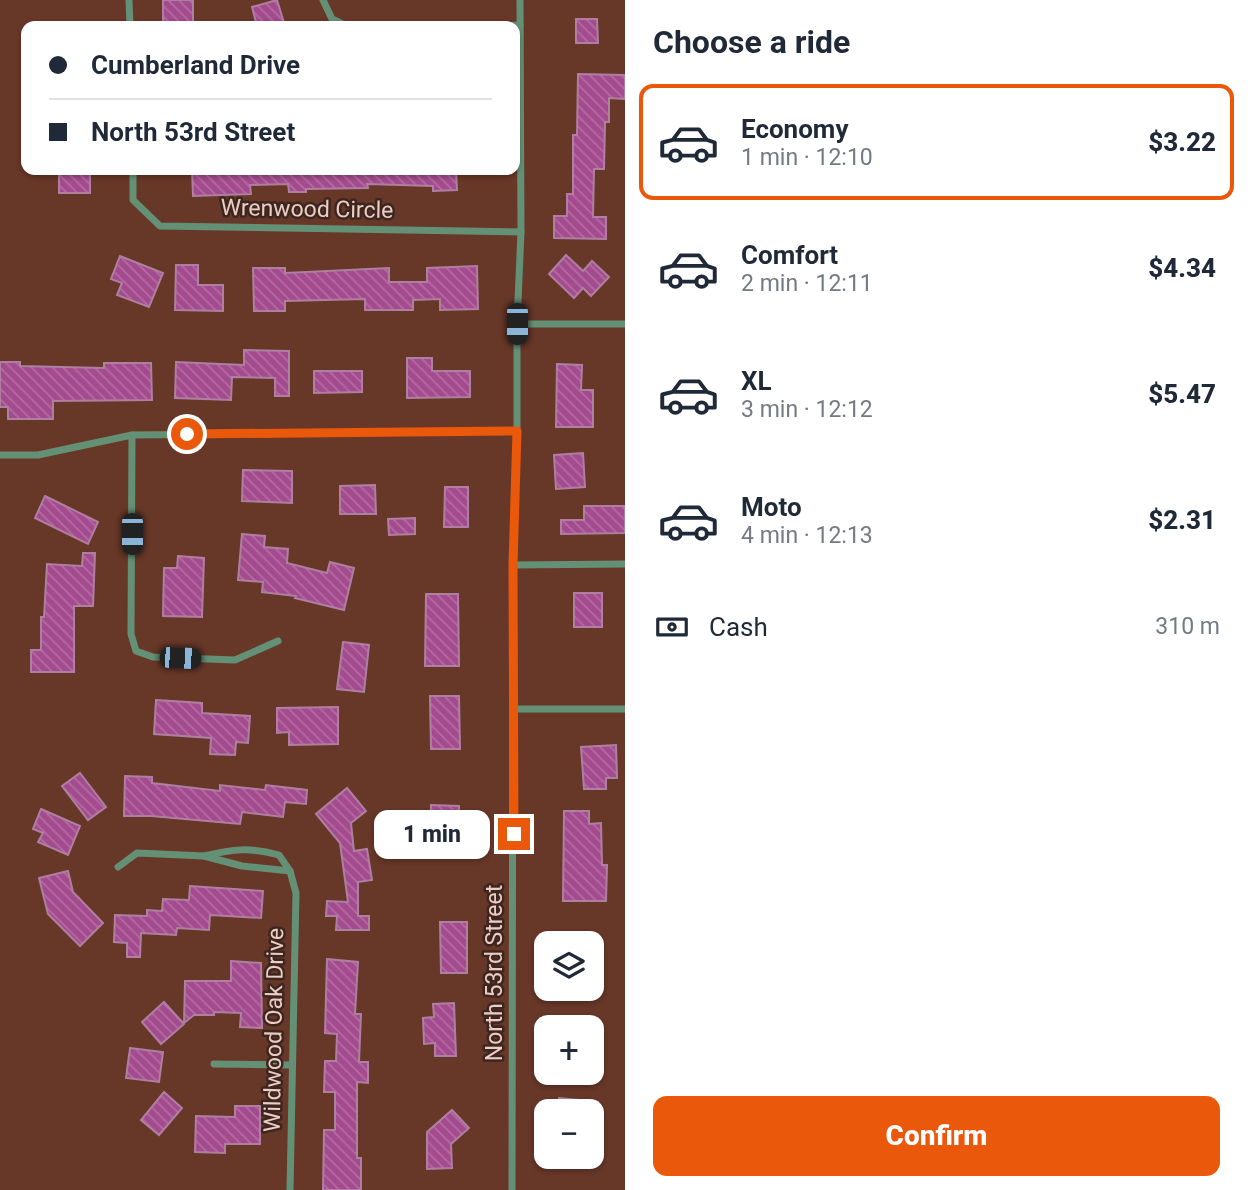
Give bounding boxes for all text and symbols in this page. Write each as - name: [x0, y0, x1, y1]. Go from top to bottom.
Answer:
- text: Choose a ride: [653, 23, 850, 61]
- text: Cumberland Drive: [91, 50, 300, 80]
- icon: car: [657, 111, 720, 174]
- text: Economy: [741, 114, 848, 144]
- text: North 53rd Street: [91, 117, 295, 147]
- text: $3.22: [1148, 127, 1216, 157]
- text: 1 min · 12:10: [741, 144, 873, 171]
- street label: Wrenwood Circle: [220, 194, 394, 224]
- icon: car: [657, 237, 720, 300]
- text: Comfort: [741, 240, 838, 270]
- text: $4.34: [1148, 253, 1216, 283]
- text: 2 min · 12:11: [741, 270, 873, 297]
- car: [507, 303, 528, 345]
- icon: car: [657, 363, 720, 426]
- text: XL: [741, 366, 772, 396]
- text: $5.47: [1148, 379, 1216, 409]
- text: 3 min · 12:12: [741, 396, 873, 423]
- route start: [171, 418, 203, 450]
- icon: car: [657, 489, 720, 552]
- text: Moto: [741, 492, 802, 522]
- text: $2.31: [1148, 505, 1216, 535]
- car: [122, 513, 143, 555]
- text: 4 min · 12:13: [741, 522, 873, 549]
- icon: cash: [653, 608, 691, 646]
- text: Cash: [709, 612, 768, 642]
- text: 310 m: [1155, 613, 1220, 640]
- car: [159, 647, 202, 669]
- callout: 1 min: [374, 810, 490, 858]
- route end: [498, 818, 530, 850]
- text: 1 min: [403, 821, 461, 848]
- street label: North 53rd Street: [481, 885, 508, 1061]
- street label: Wildwood Oak Drive: [259, 928, 289, 1132]
- map controls: [534, 931, 604, 1169]
- button: layers: [534, 931, 604, 1001]
- button: +: [534, 1015, 604, 1085]
- button: Confirm: [653, 1096, 1220, 1176]
- button: −: [534, 1099, 604, 1169]

